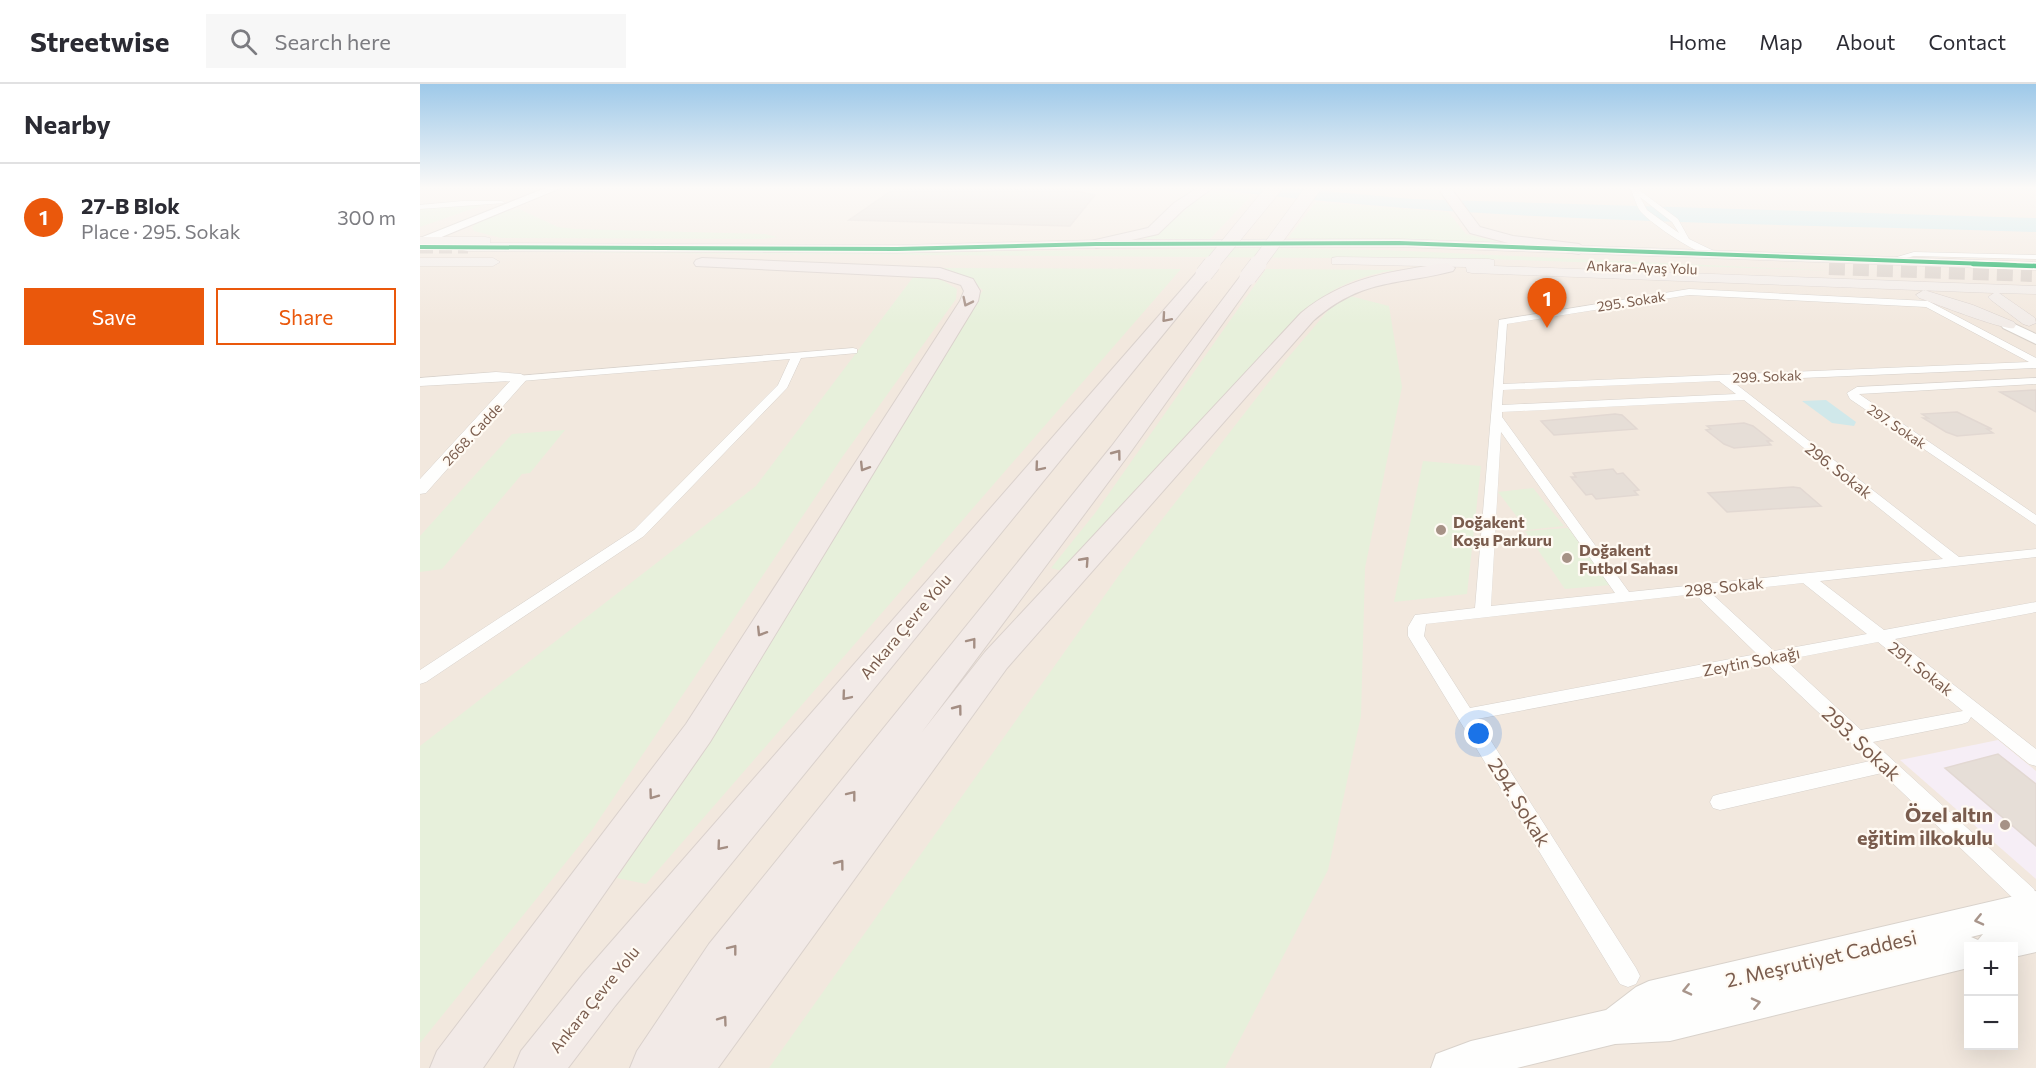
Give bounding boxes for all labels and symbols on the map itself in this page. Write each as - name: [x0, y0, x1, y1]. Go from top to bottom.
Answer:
- street label: Ankara-Ayaş Yolu: [1586, 257, 1698, 277]
- pin: 1: [1528, 278, 1566, 328]
- street label: 295. Sokak: [1596, 287, 1667, 315]
- one-way arrow: [963, 295, 974, 306]
- one-way arrow: [1162, 311, 1173, 322]
- street label: 299. Sokak: [1732, 366, 1802, 386]
- street label: 2668. Cadde: [439, 399, 505, 469]
- street label: 297. Sokak: [1864, 400, 1930, 452]
- street label: 296. Sokak: [1802, 438, 1876, 502]
- one-way arrow: [1110, 450, 1121, 461]
- one-way arrow: [1035, 460, 1046, 471]
- one-way arrow: [860, 461, 872, 471]
- place label: Doğakent Koşu Parkuru: [1453, 512, 1552, 549]
- marker: Doğakent Koşu Parkuru: [1434, 523, 1448, 537]
- place label: Doğakent Futbol Sahası: [1579, 540, 1678, 577]
- marker: Doğakent Futbol Sahası: [1560, 551, 1574, 565]
- one-way arrow: [1078, 557, 1089, 568]
- street label: Ankara Çevre Yolu: [855, 570, 955, 682]
- street label: 298. Sokak: [1683, 572, 1765, 600]
- one-way arrow: [757, 626, 768, 637]
- one-way arrow: [964, 637, 975, 648]
- street label: 291. Sokak: [1885, 637, 1957, 699]
- street label: Zeytin Sokağı: [1701, 642, 1801, 680]
- one-way arrow: [842, 689, 853, 700]
- street label: 293. Sokak: [1818, 701, 1906, 785]
- one-way arrow: [951, 705, 962, 716]
- your location: [1464, 719, 1493, 748]
- street label: 294. Sokak: [1483, 753, 1557, 851]
- one-way arrow: [649, 788, 660, 799]
- one-way arrow: [845, 791, 856, 802]
- place label: Özel altın eğitim ilkokulu: [1857, 802, 1993, 849]
- marker: Özel altın eğitim ilkokulu: [1998, 818, 2012, 832]
- one-way arrow: [717, 839, 728, 850]
- one-way arrow: [833, 860, 844, 871]
- one-way arrow: [1974, 913, 1984, 926]
- street label: 2. Meşrutiyet Caddesi: [1723, 924, 1919, 992]
- street label: Ankara Çevre Yolu: [545, 942, 643, 1056]
- one-way arrow: [725, 945, 736, 956]
- one-way arrow: [1682, 982, 1692, 995]
- one-way arrow: [1750, 997, 1760, 1010]
- one-way arrow: [715, 1015, 726, 1026]

